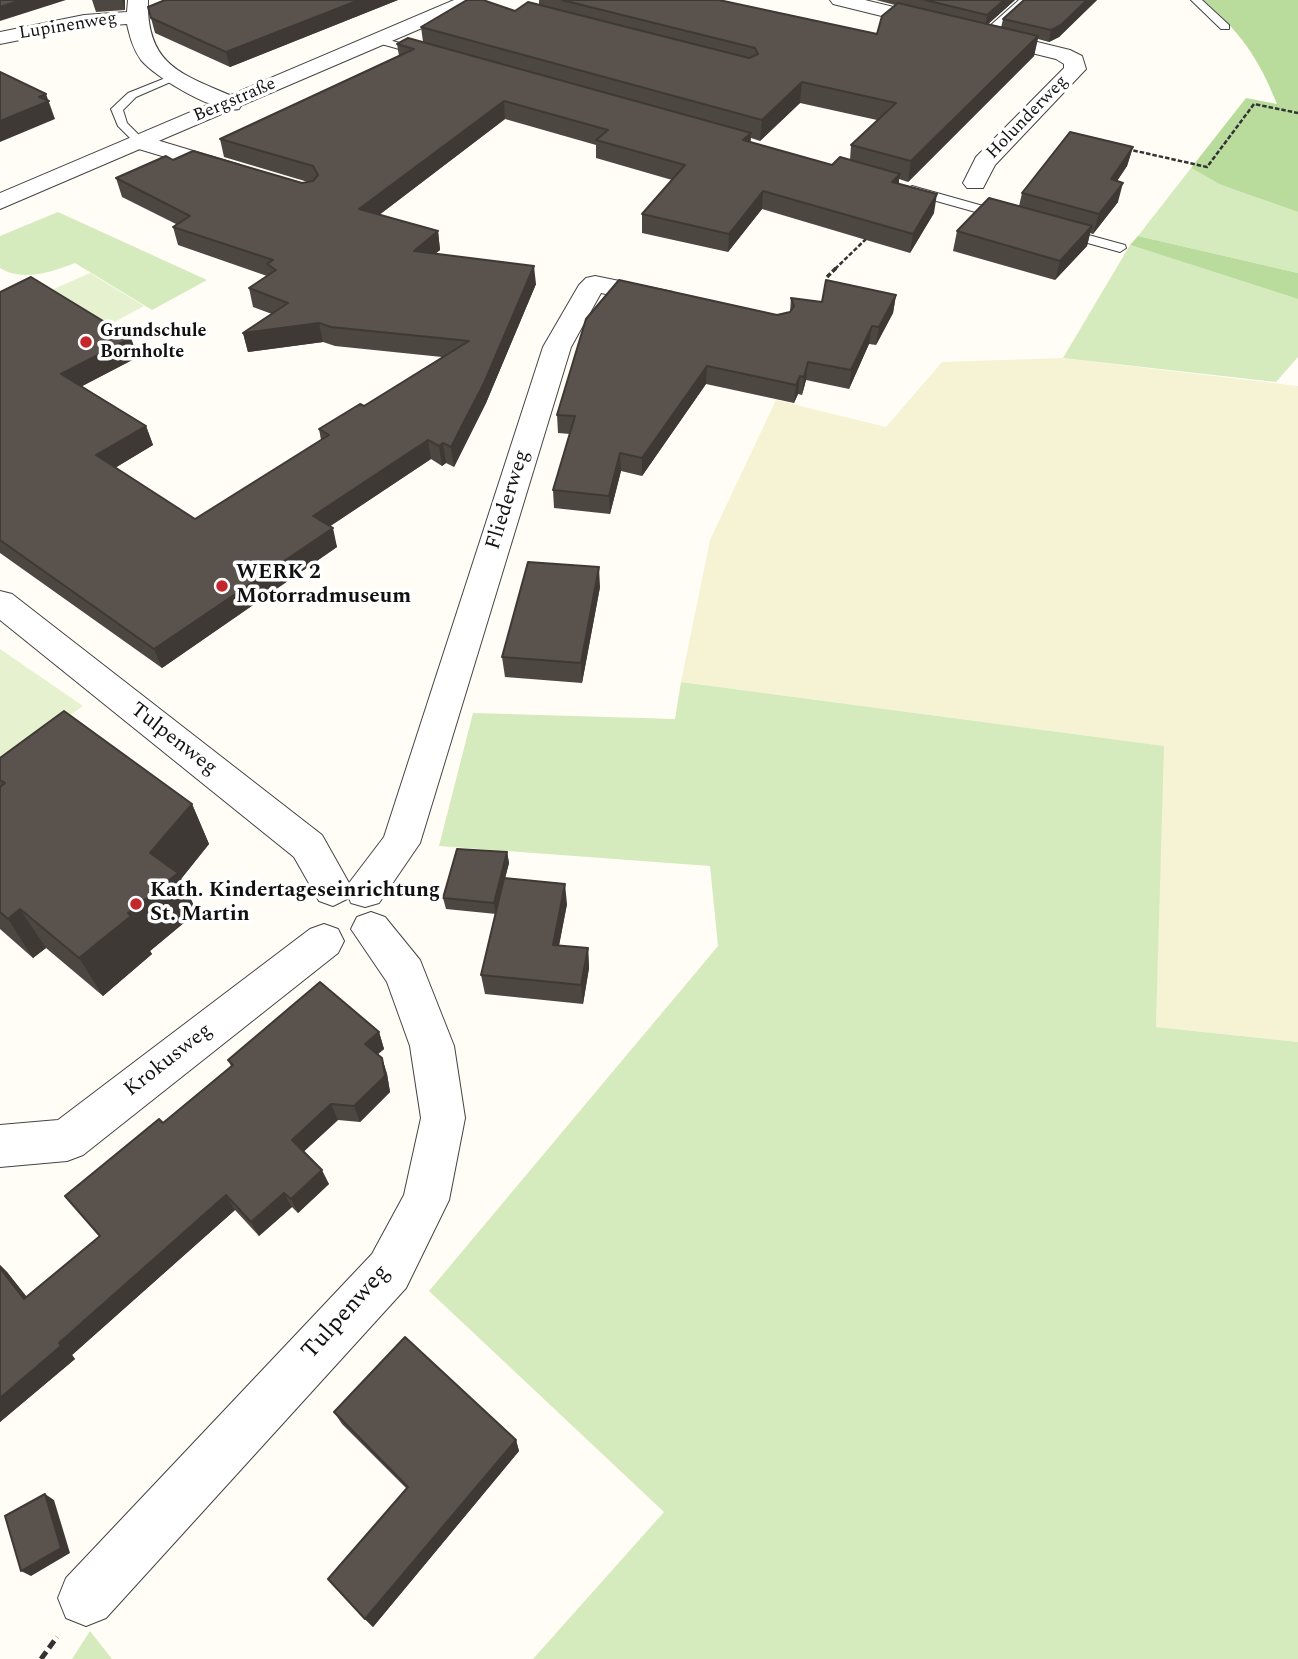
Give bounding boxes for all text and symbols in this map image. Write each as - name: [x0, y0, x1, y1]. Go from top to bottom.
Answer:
- street label: Lupinenweg: [17, 9, 119, 45]
- street label: Holunderweg: [983, 72, 1073, 164]
- street label: Bergstraße: [191, 74, 279, 128]
- place label: Grundschule Bornholte: [100, 321, 207, 364]
- marker: Grundschule Bornholte: [78, 334, 94, 350]
- street label: Fliederweg: [482, 447, 536, 553]
- place label: WERK 2 Motorradmuseum: [236, 561, 411, 611]
- marker: WERK 2 Motorradmuseum: [214, 578, 230, 594]
- street label: Tulpenweg: [124, 698, 222, 782]
- place label: Kath. Kindertageseinrichtung St. Martin: [150, 879, 440, 929]
- marker: Kath. Kindertageseinrichtung St. Martin: [128, 896, 144, 912]
- street label: Krokusweg: [120, 1019, 218, 1103]
- street label: Tulpenweg: [297, 1259, 397, 1367]

